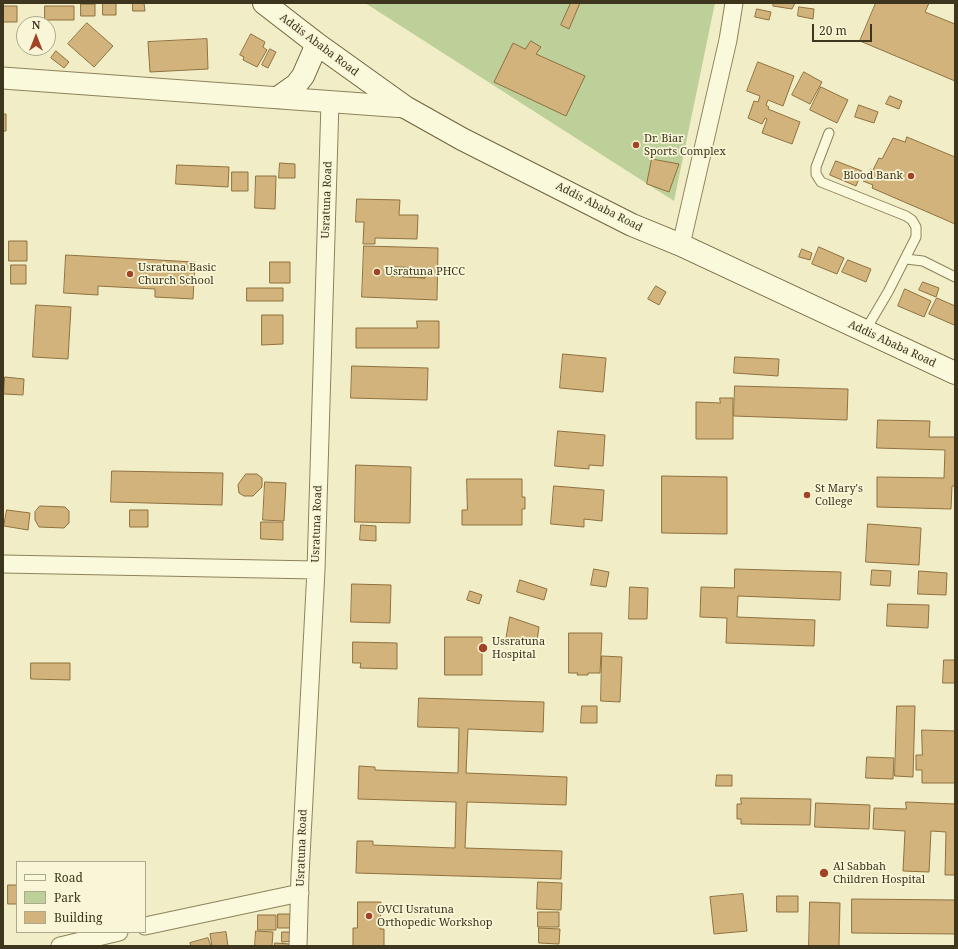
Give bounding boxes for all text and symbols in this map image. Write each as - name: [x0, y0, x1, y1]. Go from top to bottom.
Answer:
- street label: Addis Ababa Road: [277, 11, 361, 79]
- north arrow: [16, 16, 56, 56]
- scale bar: [814, 16, 874, 42]
- text: N: [32, 17, 40, 32]
- text: 20 m: [819, 22, 847, 39]
- place label: Dr. Biar Sports Complex: [644, 132, 726, 158]
- marker: Dr. Biar Sports Complex: [631, 140, 641, 150]
- street label: Usratuna Road: [319, 161, 335, 239]
- place label: Blood Bank: [843, 169, 903, 183]
- marker: Blood Bank: [906, 171, 916, 181]
- street label: Addis Ababa Road: [554, 179, 644, 235]
- place label: Usratuna Basic Church School: [138, 261, 216, 287]
- place label: Usratuna PHCC: [385, 265, 465, 279]
- marker: Usratuna PHCC: [372, 267, 382, 277]
- marker: Usratuna Basic Church School: [125, 269, 135, 279]
- street label: Addis Ababa Road: [846, 318, 938, 370]
- place label: St Mary's College: [815, 482, 863, 508]
- street label: Usratuna Road: [309, 485, 325, 563]
- marker: St Mary's College: [802, 490, 812, 500]
- place label: Ussratuna Hospital: [492, 635, 545, 661]
- marker: Ussratuna Hospital: [477, 642, 489, 654]
- street label: Usratuna Road: [294, 809, 310, 887]
- place label: Al Sabbah Children Hospital: [833, 860, 925, 886]
- legend: [16, 861, 146, 933]
- marker: Al Sabbah Children Hospital: [818, 867, 830, 879]
- text: Road: [54, 869, 83, 886]
- text: Park: [54, 889, 81, 906]
- place label: OVCI Usratuna Orthopedic Workshop: [377, 903, 493, 929]
- text: Building: [54, 909, 102, 926]
- marker: OVCI Usratuna Orthopedic Workshop: [364, 911, 374, 921]

